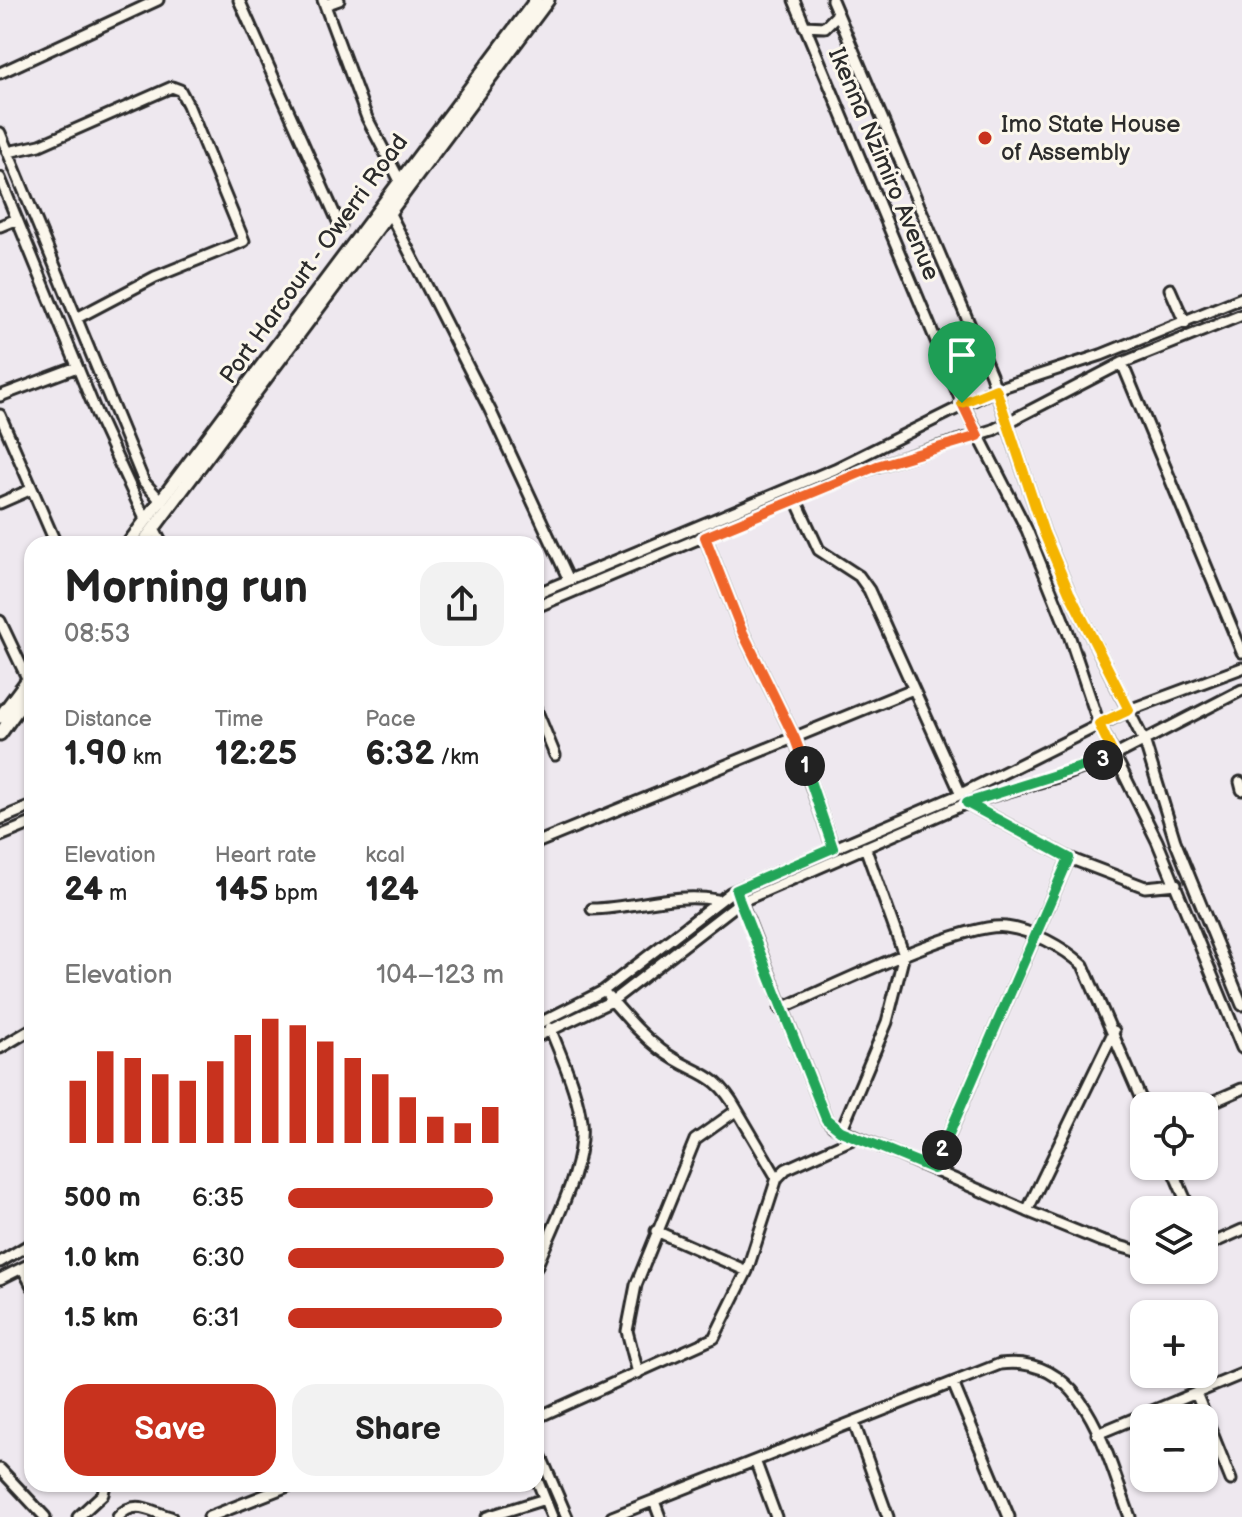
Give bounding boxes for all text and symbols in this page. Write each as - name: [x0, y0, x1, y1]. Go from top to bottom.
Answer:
- street label: Ikenna Nzimiro Avenue: [822, 43, 946, 285]
- place label: Imo State House of Assembly: [1001, 110, 1180, 167]
- street label: Port Harcourt - Owerri Road: [214, 129, 414, 389]
- marker: Imo State House of Assembly: [976, 129, 994, 147]
- pin: [928, 321, 996, 403]
- icon: arrive: [940, 333, 984, 377]
- text: Morning run: [64, 562, 308, 615]
- button: share: [420, 562, 504, 646]
- text: 08:53: [64, 619, 131, 650]
- text: Distance: [64, 706, 152, 733]
- text: Time: [215, 706, 263, 733]
- text: Pace: [365, 706, 416, 733]
- text: 1.90: [64, 733, 127, 774]
- text: 12:25: [215, 733, 297, 774]
- text: 6:32: [365, 733, 434, 774]
- pin: 3: [1083, 740, 1123, 780]
- text: km: [127, 744, 162, 771]
- text: /km: [434, 744, 479, 771]
- pin: 1: [785, 746, 825, 786]
- text: 3: [1097, 746, 1109, 773]
- text: 1: [800, 752, 810, 779]
- text: Elevation: [64, 842, 156, 869]
- text: Heart rate: [215, 842, 316, 869]
- text: kcal: [365, 842, 405, 869]
- text: 24: [64, 869, 103, 910]
- text: 145: [215, 869, 269, 910]
- text: 124: [365, 869, 419, 910]
- text: m: [103, 880, 127, 907]
- text: bpm: [269, 880, 318, 907]
- text: Elevation: [64, 960, 172, 991]
- text: 104–123 m: [376, 960, 504, 991]
- map controls: [1130, 1092, 1218, 1492]
- button: locate: [1130, 1092, 1218, 1180]
- pin: 2: [922, 1130, 962, 1170]
- text: 2: [935, 1136, 949, 1163]
- text: 500 m: [64, 1183, 141, 1214]
- text: 6:35: [192, 1183, 244, 1214]
- button: layers: [1130, 1196, 1218, 1284]
- text: 1.0 km: [64, 1243, 140, 1274]
- text: 6:30: [192, 1243, 244, 1274]
- button: +: [1130, 1300, 1218, 1388]
- text: 1.5 km: [64, 1303, 139, 1334]
- text: 6:31: [192, 1303, 239, 1334]
- button: Save: [64, 1384, 276, 1476]
- button: Share: [292, 1384, 504, 1476]
- button: −: [1130, 1404, 1218, 1492]

